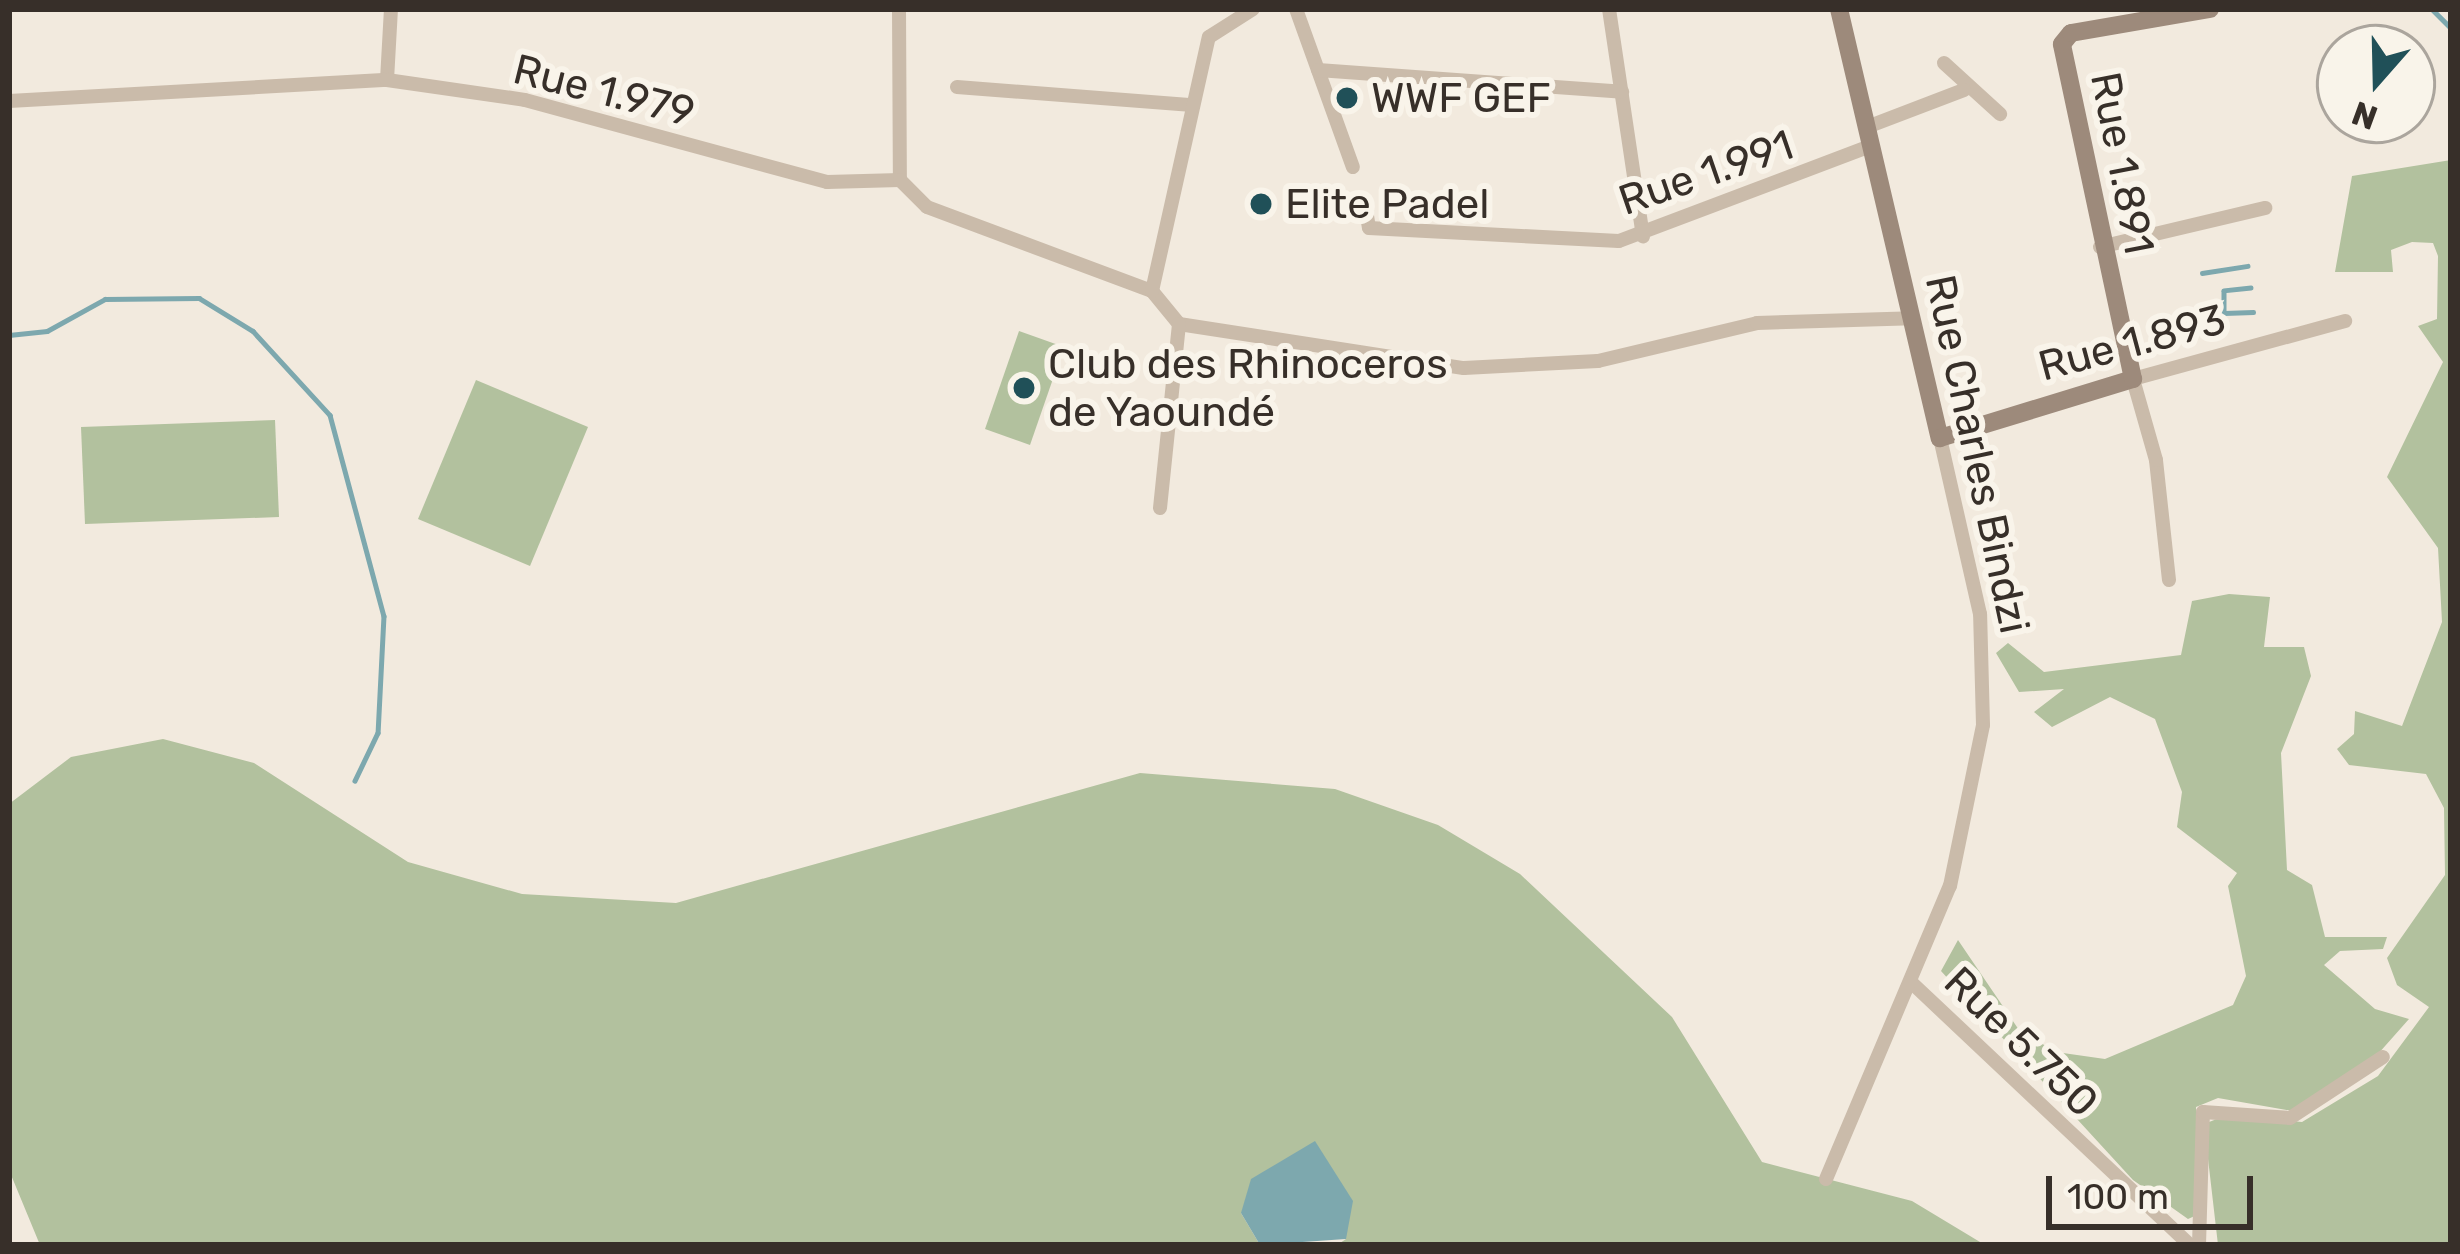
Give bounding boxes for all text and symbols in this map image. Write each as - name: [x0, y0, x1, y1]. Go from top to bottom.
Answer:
- north arrow: [2316, 24, 2436, 144]
- street label: Rue 1.979: [508, 44, 700, 138]
- street label: Rue 1.891: [2080, 68, 2164, 258]
- place label: WWF GEF: [1371, 73, 1552, 123]
- marker: WWF GEF: [1334, 85, 1360, 111]
- text: N: [2347, 93, 2382, 138]
- street label: Rue 1.991: [1612, 120, 1800, 226]
- place label: Elite Padel: [1285, 179, 1490, 229]
- marker: Elite Padel: [1248, 191, 1274, 217]
- street label: Rue Charles Bindzi: [1914, 270, 2040, 638]
- street label: Rue 1.893: [2033, 294, 2231, 392]
- place label: Club des Rhinoceros de Yaoundé: [1048, 339, 1448, 437]
- marker: Club des Rhinoceros de Yaoundé: [1011, 375, 1037, 401]
- street label: Rue 5.750: [1934, 957, 2108, 1127]
- scale bar: [2052, 1152, 2259, 1226]
- text: 100 m: [2067, 1175, 2169, 1218]

